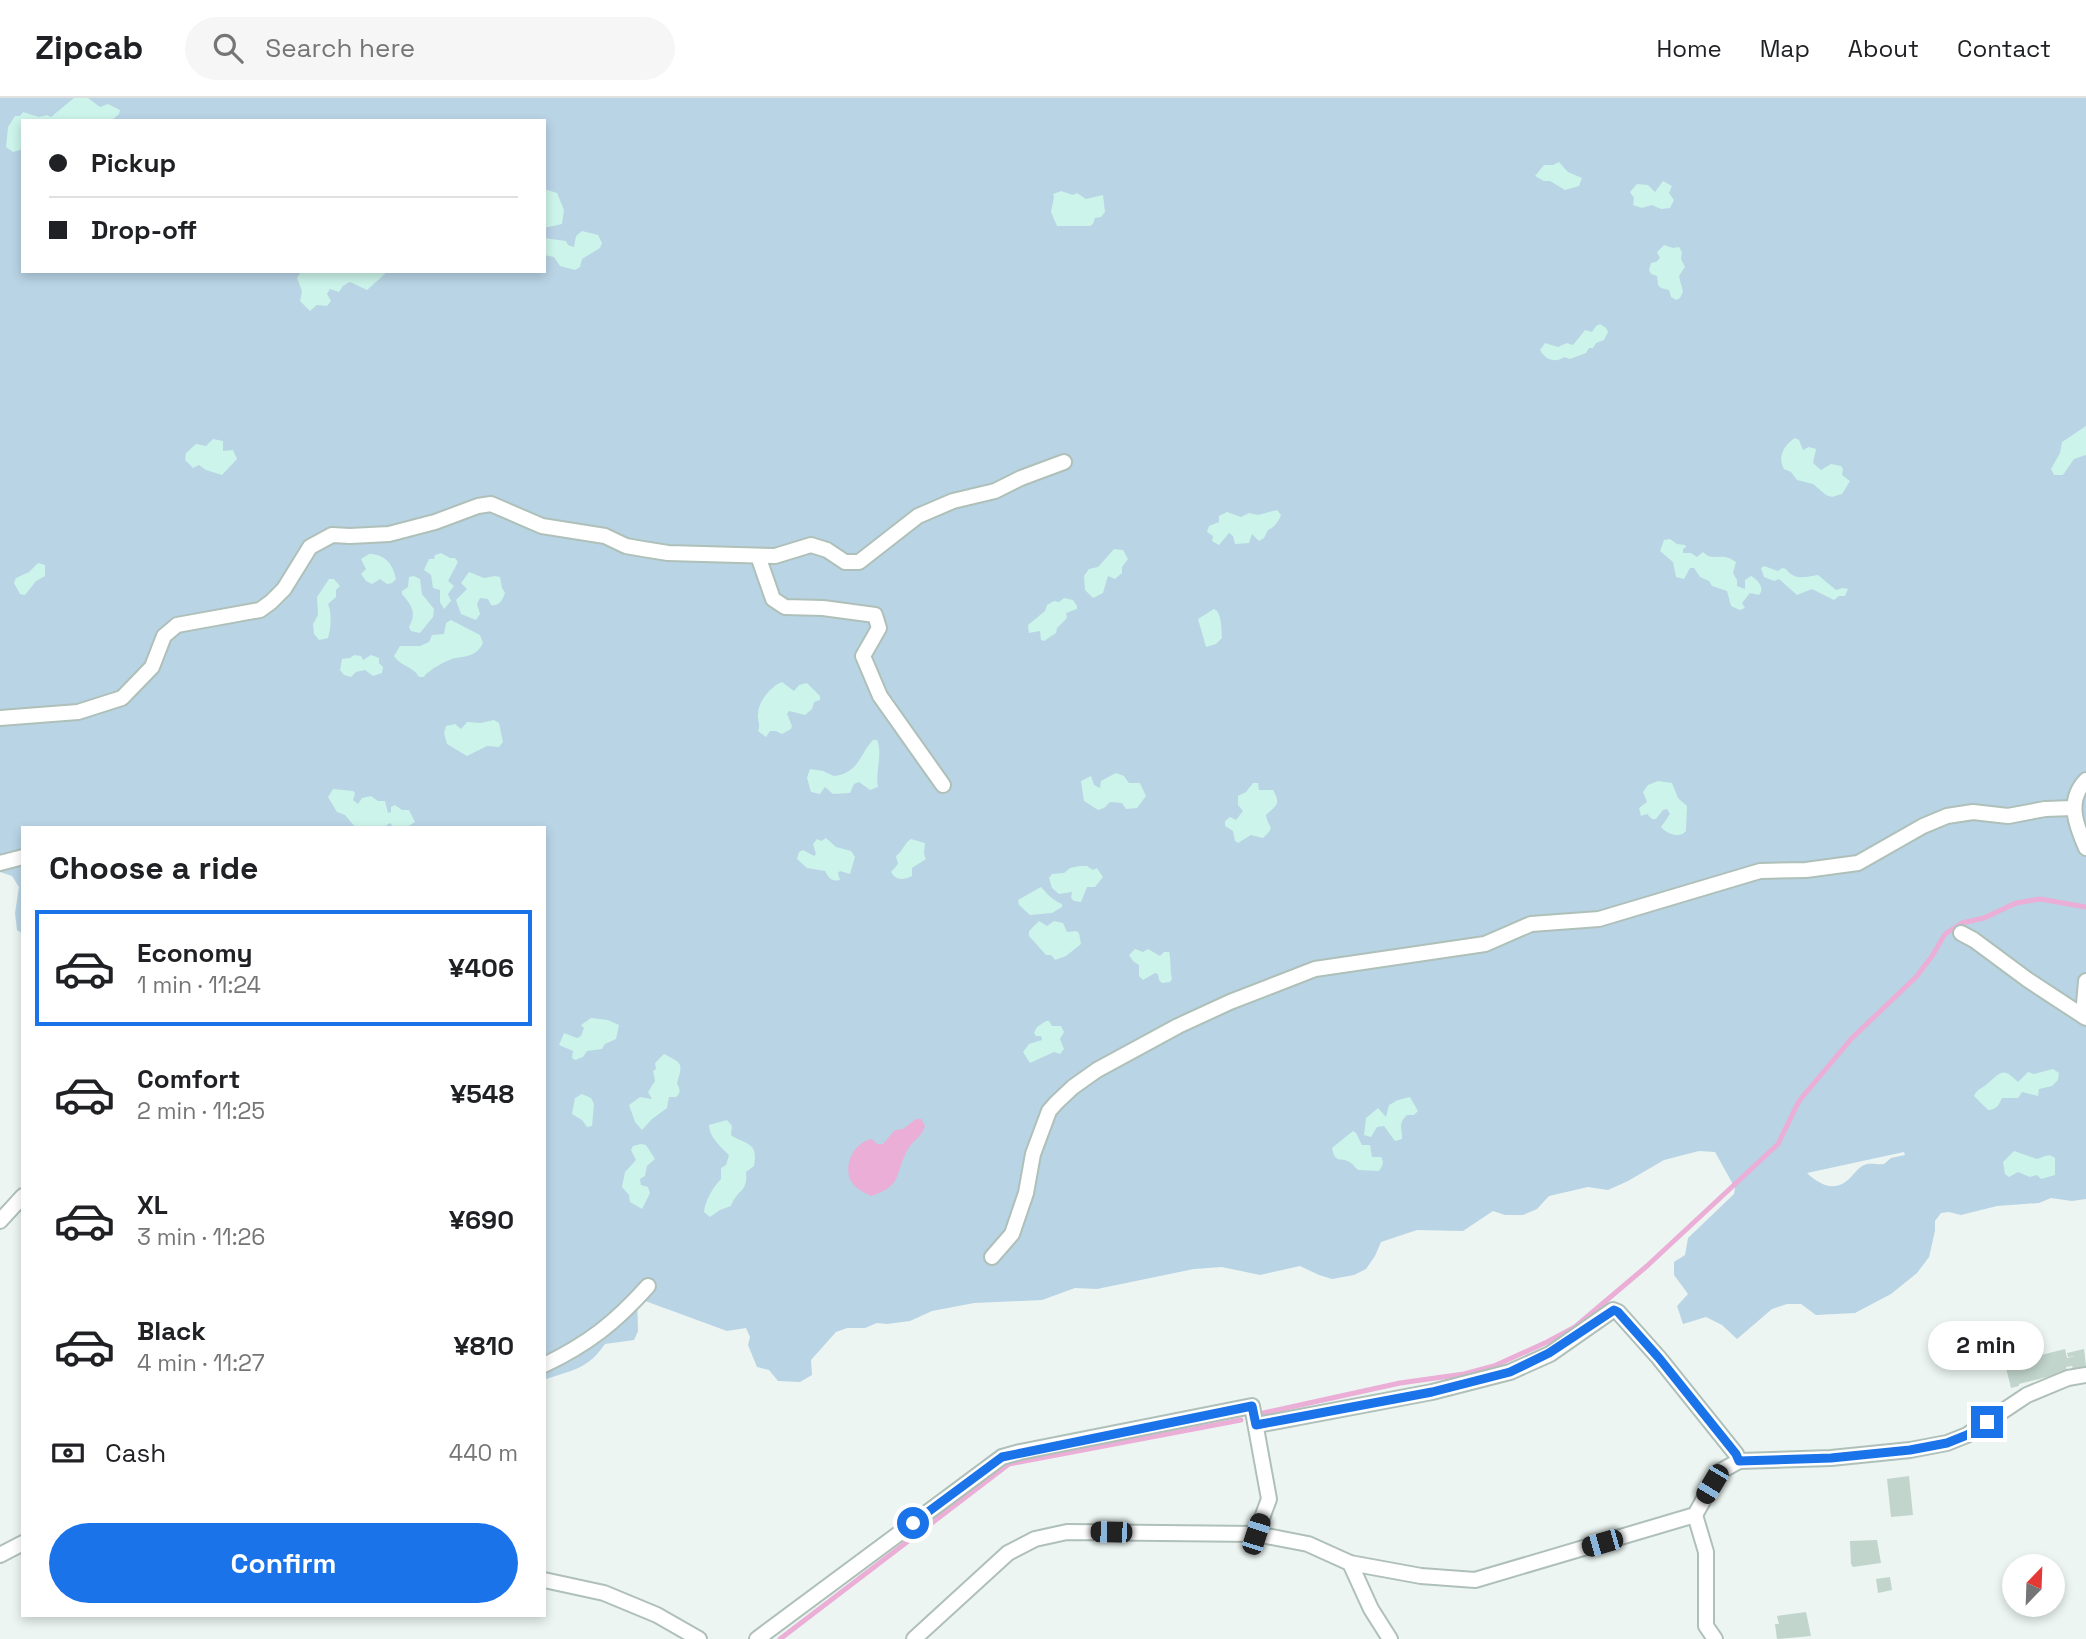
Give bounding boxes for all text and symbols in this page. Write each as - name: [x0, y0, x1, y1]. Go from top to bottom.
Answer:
- search box: [185, 17, 675, 80]
- text: Zipcab: [35, 27, 143, 69]
- icon: search: [209, 29, 247, 67]
- text: Search here: [265, 31, 415, 65]
- text: Home: [1656, 33, 1722, 64]
- text: Map: [1760, 33, 1810, 64]
- text: About: [1848, 33, 1919, 64]
- text: Contact: [1957, 33, 2051, 64]
- text: Pickup: [91, 146, 176, 180]
- text: Drop-off: [91, 213, 197, 247]
- text: Choose a ride: [49, 848, 259, 888]
- text: Economy: [137, 936, 253, 970]
- icon: car: [53, 937, 116, 1000]
- text: ¥406: [448, 951, 514, 985]
- text: 1 min · 11:24: [137, 970, 261, 1000]
- text: Comfort: [137, 1062, 240, 1096]
- icon: car: [53, 1063, 116, 1126]
- text: ¥548: [450, 1077, 514, 1111]
- text: 2 min · 11:25: [137, 1096, 265, 1126]
- text: XL: [137, 1188, 168, 1222]
- icon: car: [53, 1189, 116, 1252]
- text: ¥690: [449, 1203, 514, 1237]
- text: 3 min · 11:26: [137, 1222, 265, 1252]
- text: Black: [137, 1314, 206, 1348]
- icon: car: [53, 1315, 116, 1378]
- callout: 2 min: [1929, 1320, 2045, 1370]
- text: ¥810: [454, 1329, 514, 1363]
- text: 2 min: [1956, 1330, 2016, 1360]
- text: 4 min · 11:27: [137, 1348, 265, 1378]
- route end: [1971, 1406, 2003, 1438]
- icon: cash: [49, 1434, 87, 1472]
- text: Cash: [105, 1436, 166, 1470]
- text: 440 m: [449, 1438, 518, 1468]
- car: [1693, 1461, 1732, 1507]
- route start: [897, 1507, 929, 1539]
- car: [1240, 1511, 1273, 1557]
- car: [1090, 1521, 1133, 1543]
- button: Confirm: [49, 1523, 518, 1603]
- car: [1579, 1527, 1626, 1559]
- north arrow: [2002, 1554, 2065, 1617]
- map controls: [2002, 1554, 2065, 1617]

